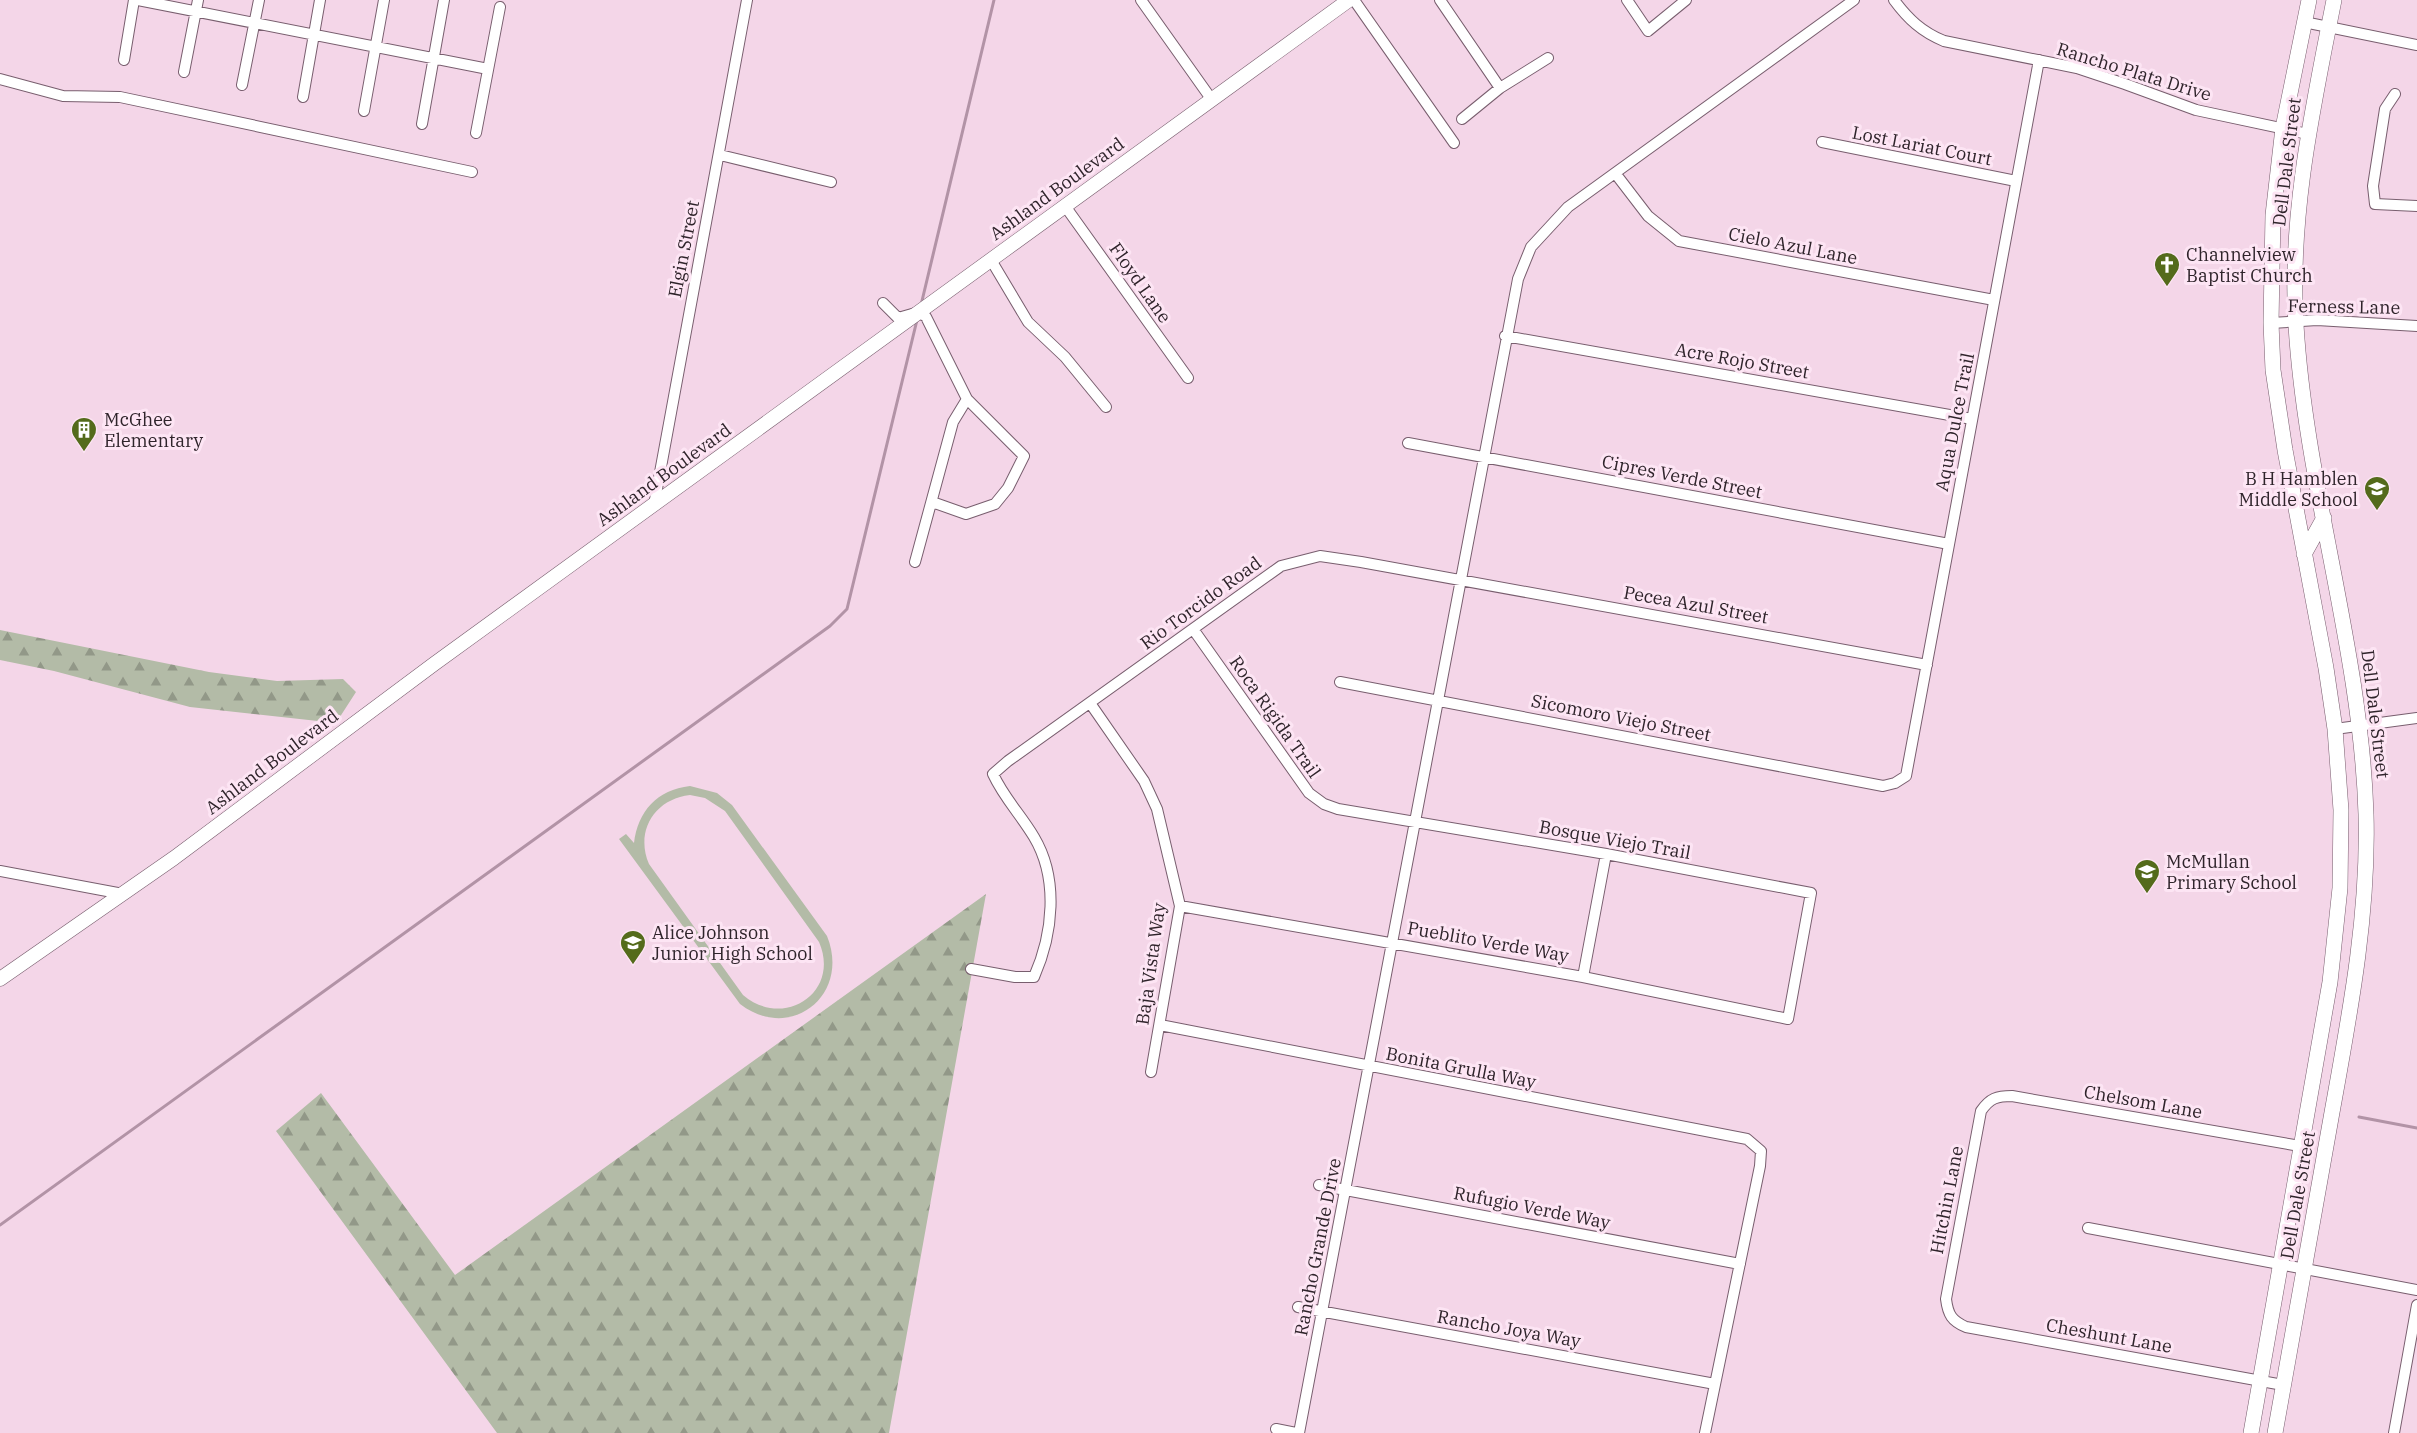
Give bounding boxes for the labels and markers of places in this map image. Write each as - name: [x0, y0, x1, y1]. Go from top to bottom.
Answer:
- place label: Channelview Baptist Church: [2186, 243, 2313, 287]
- church icon: Channelview Baptist Church: [2152, 250, 2182, 288]
- place label: McGhee Elementary: [104, 408, 204, 452]
- building icon: McGhee Elementary: [69, 415, 99, 453]
- place label: B H Hamblen Middle School: [2239, 467, 2358, 511]
- school or university icon: B H Hamblen Middle School: [2362, 474, 2392, 512]
- place label: McMullan Primary School: [2166, 850, 2297, 894]
- school or university icon: McMullan Primary School: [2132, 857, 2162, 895]
- place label: Alice Johnson Junior High School: [652, 921, 813, 965]
- school or university icon: Alice Johnson Junior High School: [618, 928, 648, 966]

